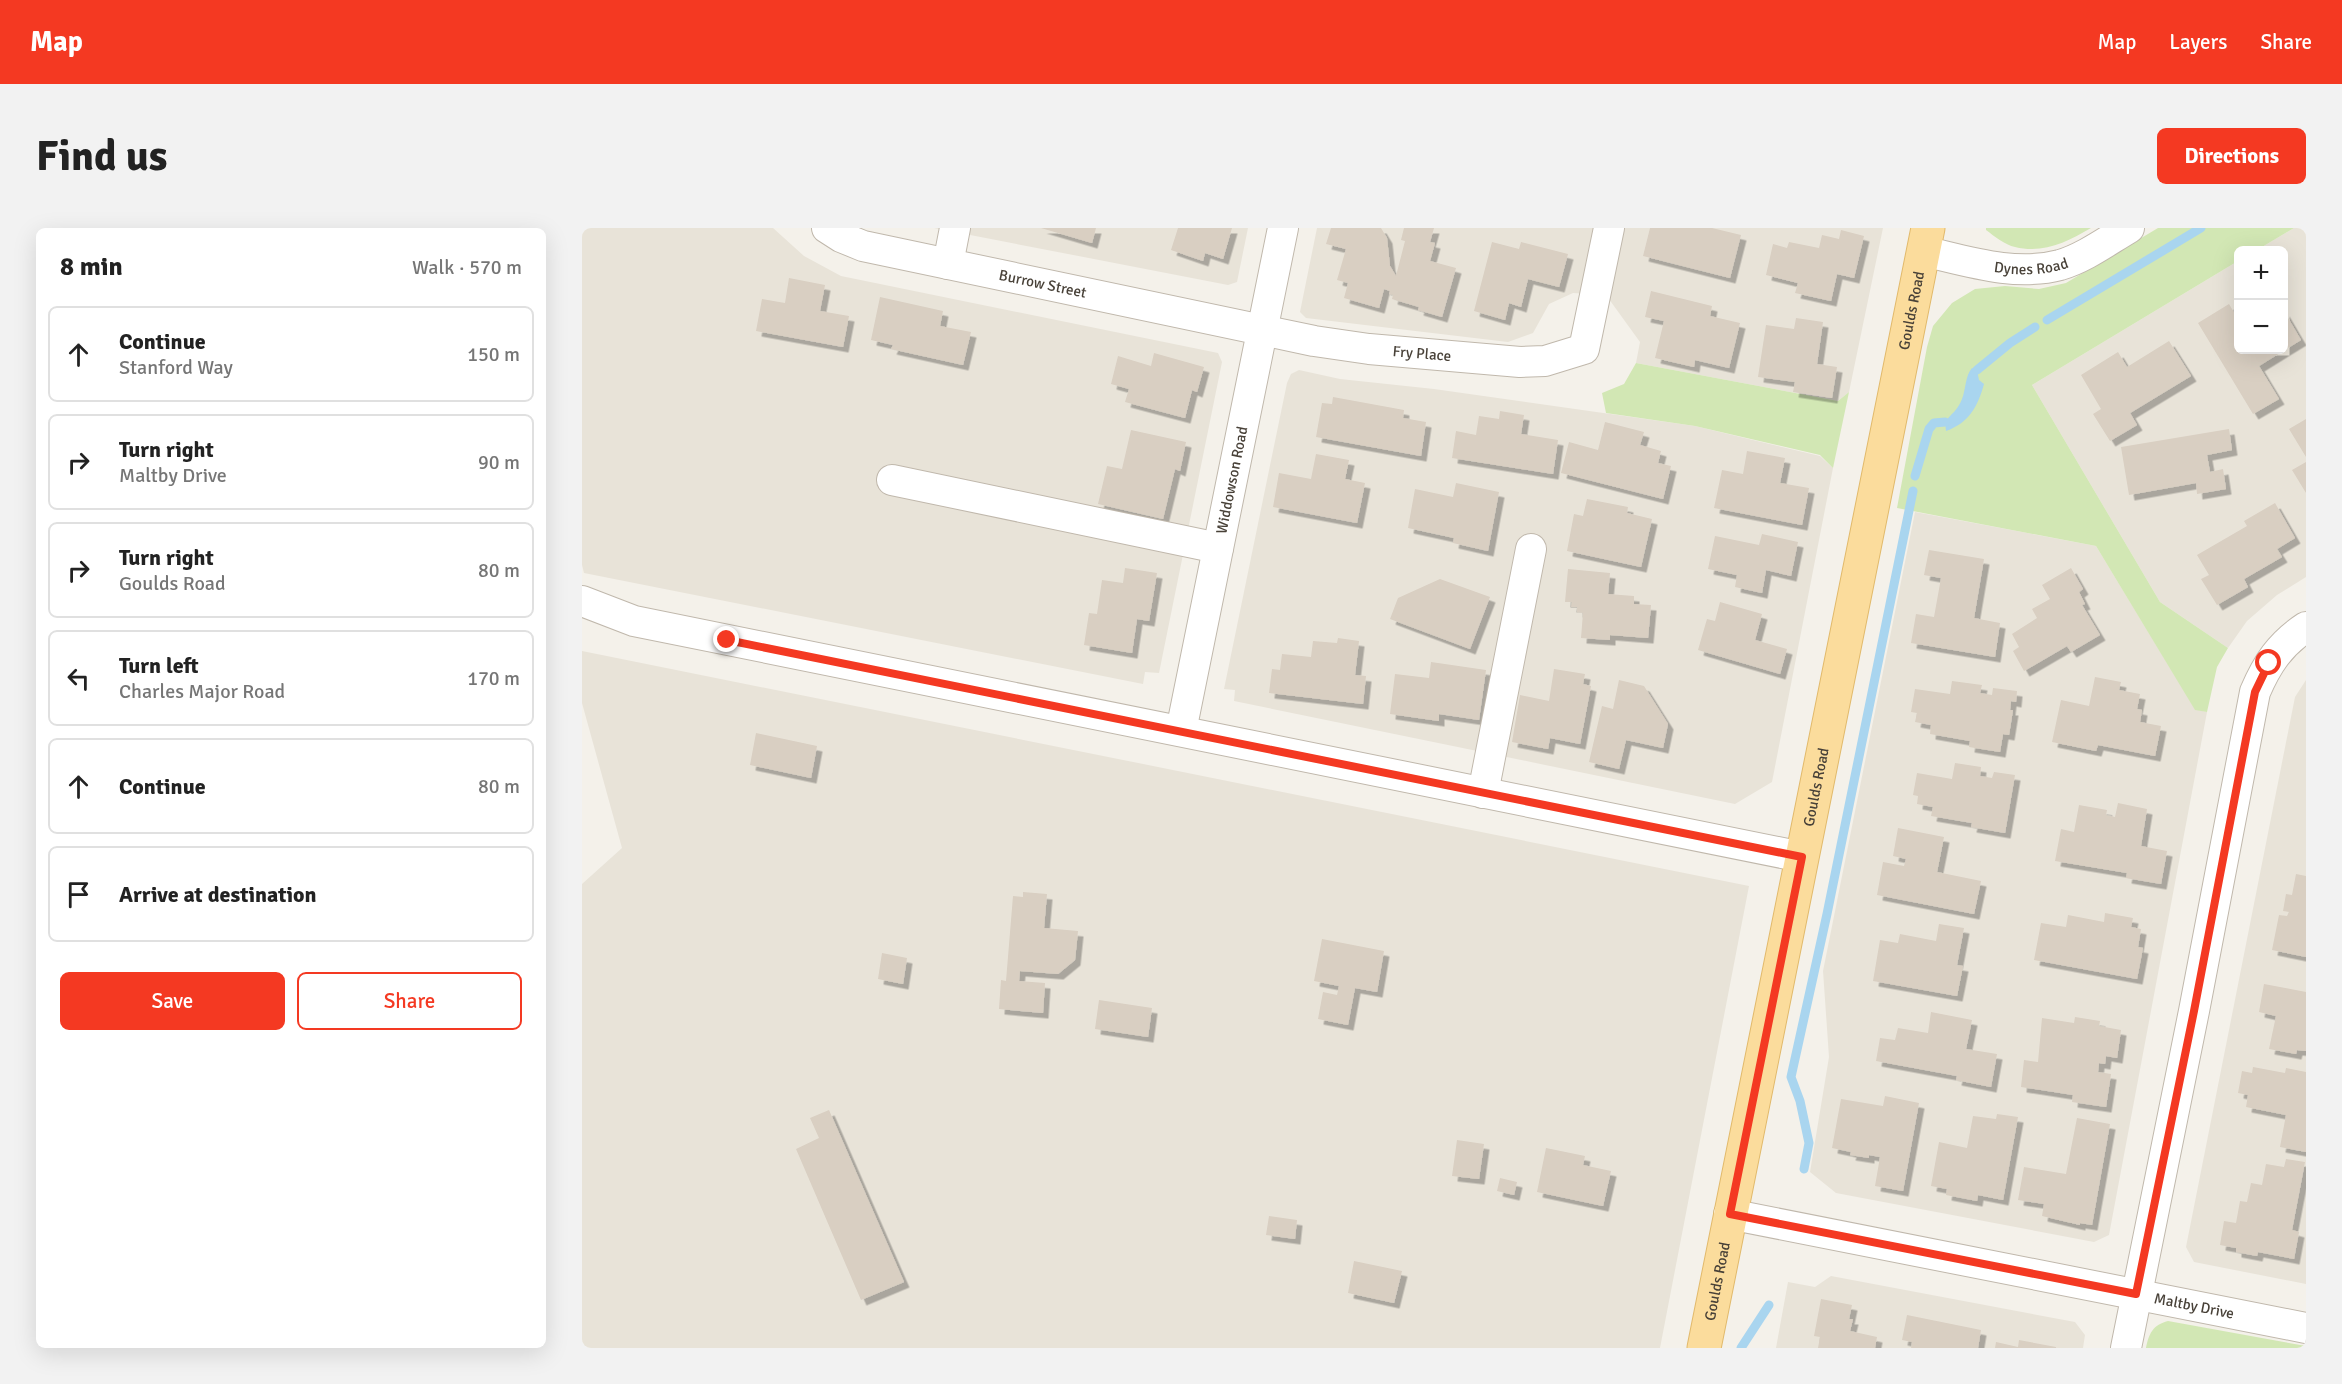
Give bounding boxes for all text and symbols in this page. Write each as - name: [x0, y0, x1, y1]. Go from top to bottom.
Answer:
- text: Map: [30, 25, 83, 59]
- text: Map: [2098, 29, 2136, 55]
- text: Layers: [2169, 29, 2227, 55]
- text: Share: [2260, 29, 2312, 55]
- button: Directions: [2157, 128, 2306, 184]
- text: Find us: [36, 131, 167, 182]
- map controls: [2234, 246, 2288, 354]
- button: +: [2234, 246, 2288, 300]
- text: 8 min: [60, 251, 123, 283]
- street label: Dynes Road: [1993, 254, 2071, 278]
- text: Walk · 570 m: [412, 255, 522, 280]
- street label: Burrow Street: [997, 266, 1088, 302]
- street label: Goulds Road: [1895, 270, 1928, 352]
- button: −: [2234, 300, 2288, 354]
- text: Continue: [119, 328, 206, 355]
- icon: ahead: [62, 338, 95, 371]
- text: 150 m: [467, 342, 520, 367]
- street label: Fry Place: [1392, 342, 1452, 365]
- text: Stanford Way: [119, 355, 233, 380]
- street label: Widdowson Road: [1212, 425, 1252, 535]
- text: Turn right: [119, 436, 214, 463]
- icon: right: [62, 446, 95, 479]
- text: 90 m: [478, 450, 520, 475]
- text: Maltby Drive: [119, 463, 227, 488]
- text: Turn right: [119, 544, 214, 571]
- icon: right: [62, 554, 95, 587]
- text: 80 m: [478, 558, 520, 583]
- text: Goulds Road: [119, 571, 226, 596]
- route end: [713, 626, 739, 652]
- route start: [2255, 649, 2281, 675]
- text: Turn left: [119, 652, 199, 679]
- icon: left: [62, 662, 95, 695]
- text: 170 m: [467, 666, 520, 691]
- text: Charles Major Road: [119, 679, 285, 704]
- street label: Goulds Road: [1800, 746, 1833, 828]
- icon: ahead: [62, 770, 95, 803]
- text: Continue: [119, 773, 206, 800]
- text: 80 m: [478, 774, 520, 799]
- icon: arrive: [62, 878, 95, 911]
- text: Arrive at destination: [119, 881, 316, 908]
- button: Save: [60, 972, 285, 1030]
- button: Share: [297, 972, 522, 1030]
- street label: Goulds Road: [1701, 1240, 1734, 1322]
- street label: Maltby Drive: [2153, 1289, 2235, 1323]

